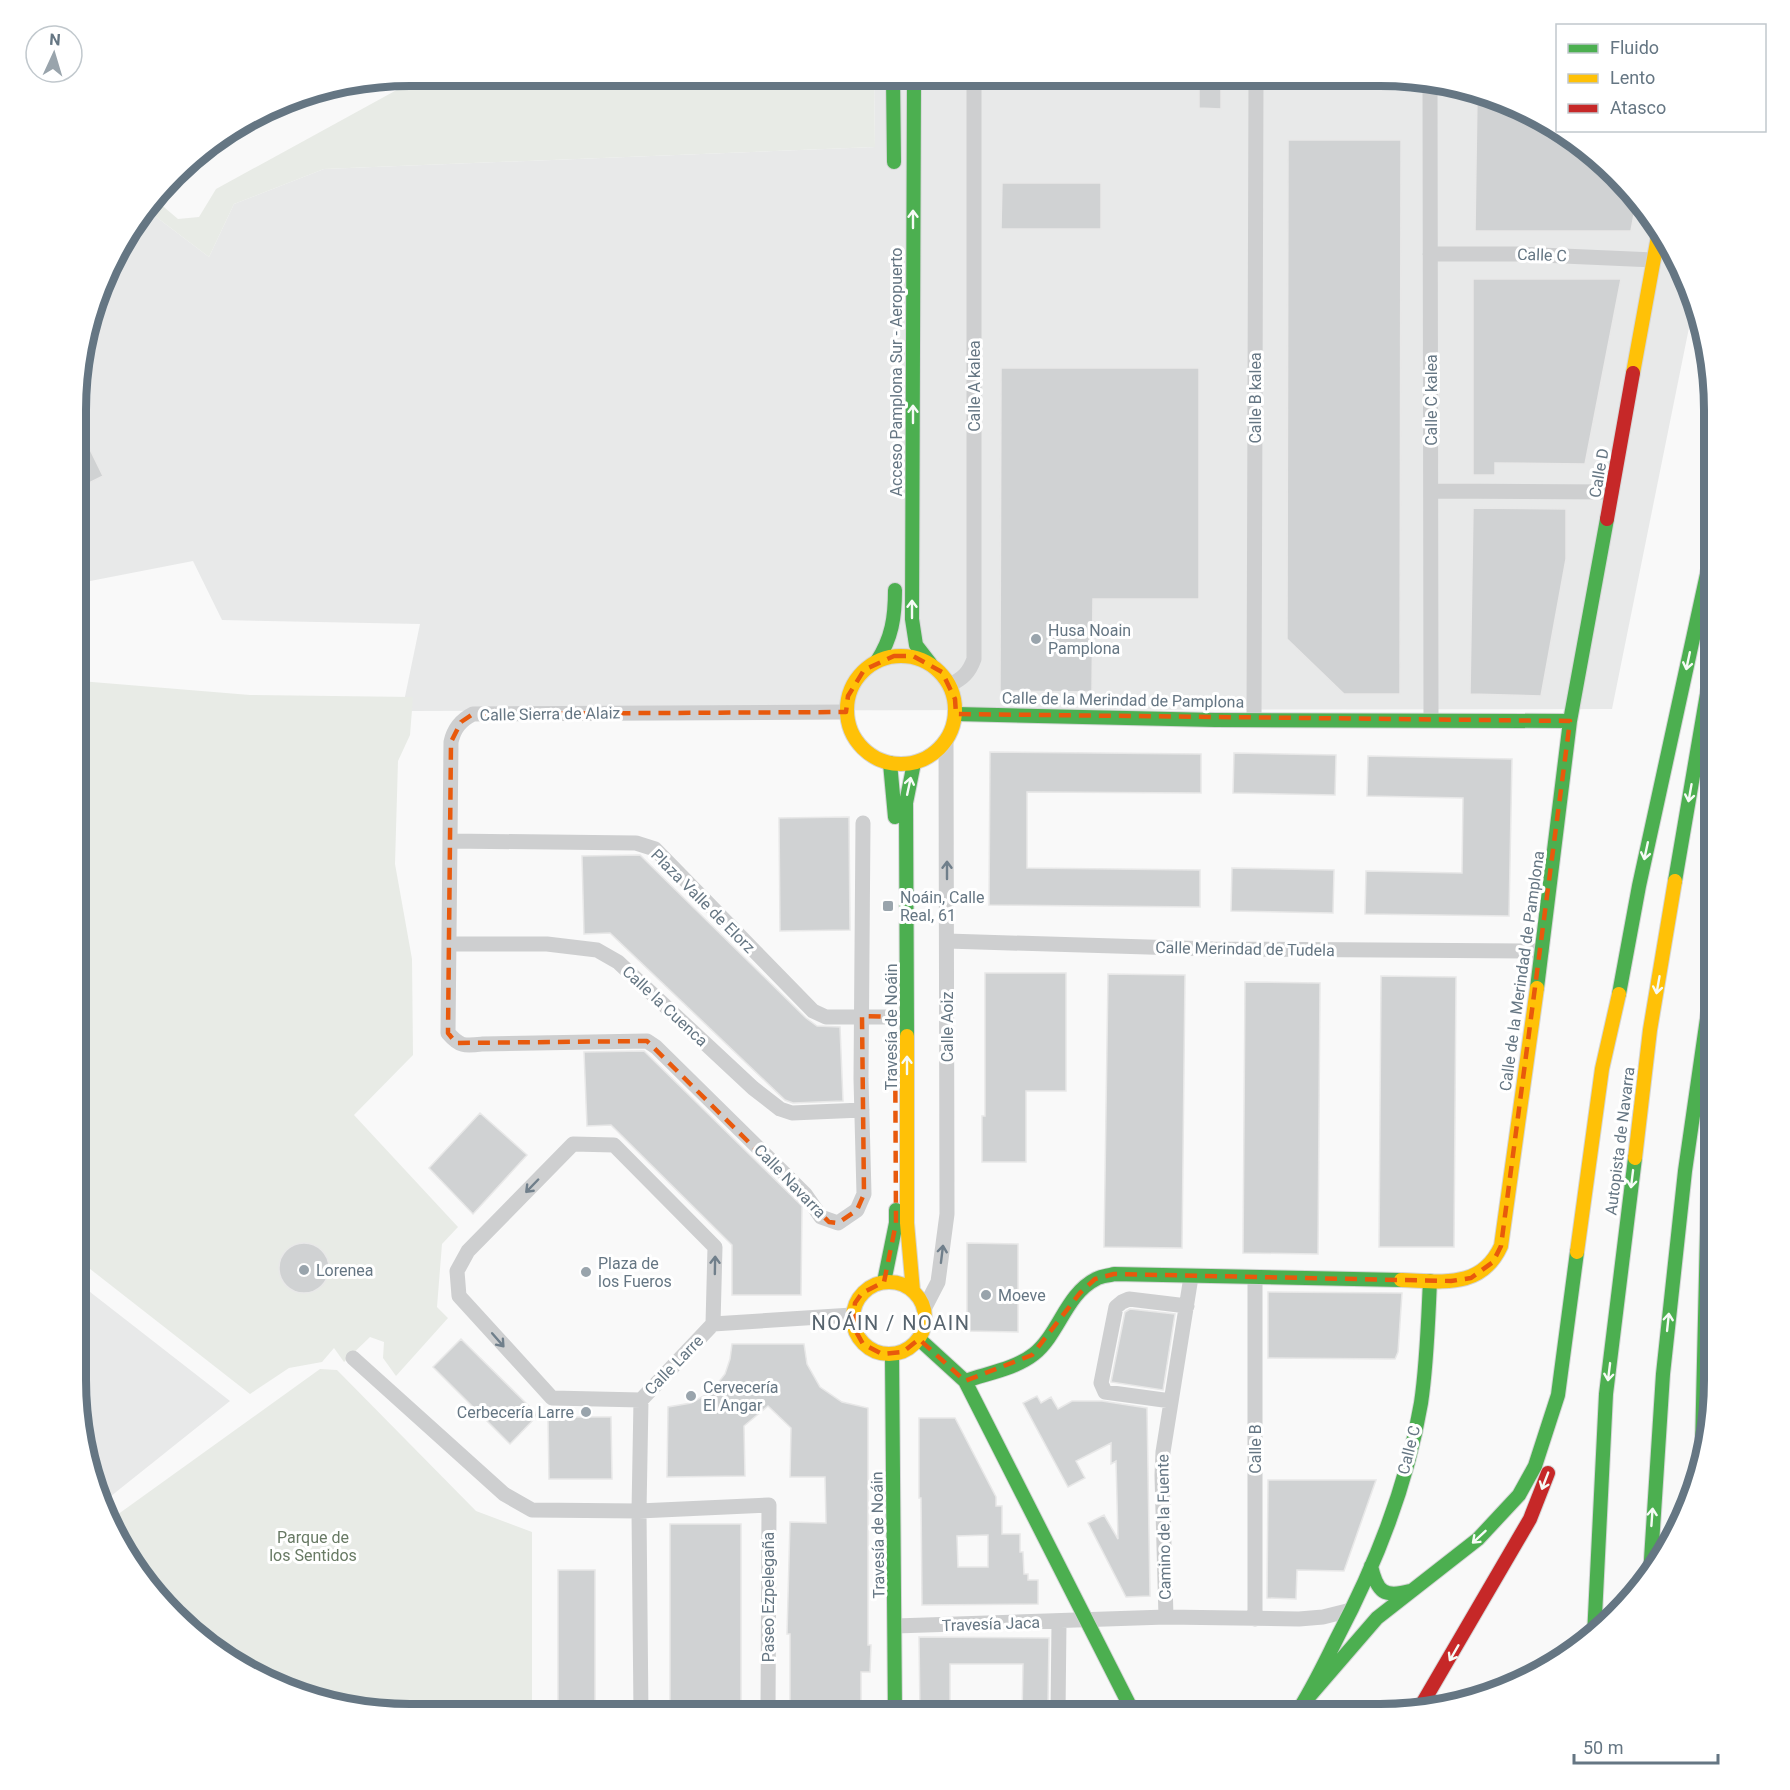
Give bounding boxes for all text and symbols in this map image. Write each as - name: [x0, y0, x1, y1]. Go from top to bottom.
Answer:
- north arrow: [24, 24, 84, 84]
- legend: [1556, 24, 1766, 132]
- text: N: [49, 30, 61, 49]
- text: Fluido: [1610, 37, 1659, 58]
- text: Lento: [1610, 67, 1655, 88]
- text: Atasco: [1610, 97, 1666, 118]
- one-way arrow: [907, 210, 919, 230]
- street label: Calle C: [1517, 245, 1567, 265]
- street label: Acceso Pamplona Sur - Aeropuerto: [887, 248, 906, 497]
- street label: Calle A kalea: [965, 340, 984, 432]
- street label: Calle B kalea: [1246, 352, 1265, 444]
- street label: Calle C kalea: [1422, 354, 1441, 446]
- one-way arrow: [907, 405, 919, 425]
- street label: Calle D: [1585, 447, 1613, 499]
- one-way arrow: [906, 600, 918, 620]
- place label: Husa Noain Pamplona: [1048, 621, 1131, 658]
- marker: Husa Noain Pamplona: [1029, 632, 1043, 646]
- one-way arrow: [1682, 651, 1694, 670]
- street label: Calle de la Merindad de Pamplona: [1002, 688, 1244, 712]
- street label: Calle Sierra de Alaiz: [479, 703, 621, 725]
- one-way arrow: [904, 777, 915, 797]
- one-way arrow: [1685, 783, 1696, 803]
- one-way arrow: [1640, 841, 1652, 860]
- street label: Plaza Valle de Elorz: [647, 845, 759, 957]
- street label: Calle de la Merindad de Pamplona: [1496, 850, 1548, 1092]
- one-way arrow: [941, 861, 953, 881]
- place label: Noáin, Calle Real, 61: [900, 888, 984, 925]
- marker: Noáin, Calle Real, 61: [881, 899, 895, 913]
- street label: Calle Merindad de Tudela: [1155, 938, 1335, 960]
- street label: Calle la Cuenca: [618, 962, 712, 1050]
- street label: Travesía de Noáin: [882, 963, 901, 1091]
- one-way arrow: [1652, 975, 1663, 995]
- street label: Calle Aoiz: [938, 992, 957, 1062]
- one-way arrow: [901, 1055, 913, 1075]
- street label: Autopista de Navarra: [1601, 1066, 1639, 1216]
- street label: Calle Navarra: [750, 1140, 830, 1222]
- one-way arrow: [1627, 1168, 1638, 1188]
- one-way arrow: [525, 1178, 539, 1193]
- one-way arrow: [936, 1245, 947, 1264]
- place label: Plaza de los Fueros: [598, 1254, 672, 1291]
- one-way arrow: [709, 1256, 720, 1276]
- place label: Lorenea: [316, 1261, 374, 1280]
- marker: Lorenea: [297, 1263, 311, 1277]
- marker: Plaza de los Fueros: [579, 1265, 593, 1279]
- place label: Moeve: [998, 1286, 1046, 1305]
- marker: Moeve: [979, 1288, 993, 1302]
- district label: NOÁIN / NOAIN: [812, 1311, 970, 1335]
- one-way arrow: [1663, 1313, 1674, 1333]
- street label: Calle Larre: [641, 1331, 707, 1399]
- one-way arrow: [491, 1332, 505, 1347]
- one-way arrow: [1603, 1362, 1614, 1382]
- place label: Cervecería El Angar: [703, 1378, 779, 1415]
- marker: Cervecería El Angar: [684, 1389, 698, 1403]
- place label: Cerbecería Larre: [457, 1403, 574, 1422]
- marker: Cerbecería Larre: [579, 1405, 593, 1419]
- street label: Calle B: [1246, 1424, 1265, 1474]
- street label: Calle C: [1394, 1424, 1424, 1476]
- street label: Camino de la Fuente: [1153, 1454, 1175, 1600]
- street label: Travesía de Noáin: [867, 1471, 889, 1599]
- one-way arrow: [1538, 1471, 1549, 1489]
- one-way arrow: [1647, 1507, 1658, 1527]
- park label: Parque de los Sentidos: [269, 1528, 357, 1565]
- one-way arrow: [1472, 1530, 1487, 1544]
- street label: Paseo Ezpelegaña: [759, 1532, 778, 1662]
- street label: Travesía Jaca: [942, 1613, 1040, 1635]
- one-way arrow: [1447, 1644, 1459, 1661]
- scale bar: [1574, 1727, 1718, 1765]
- text: 50 m: [1583, 1737, 1623, 1758]

